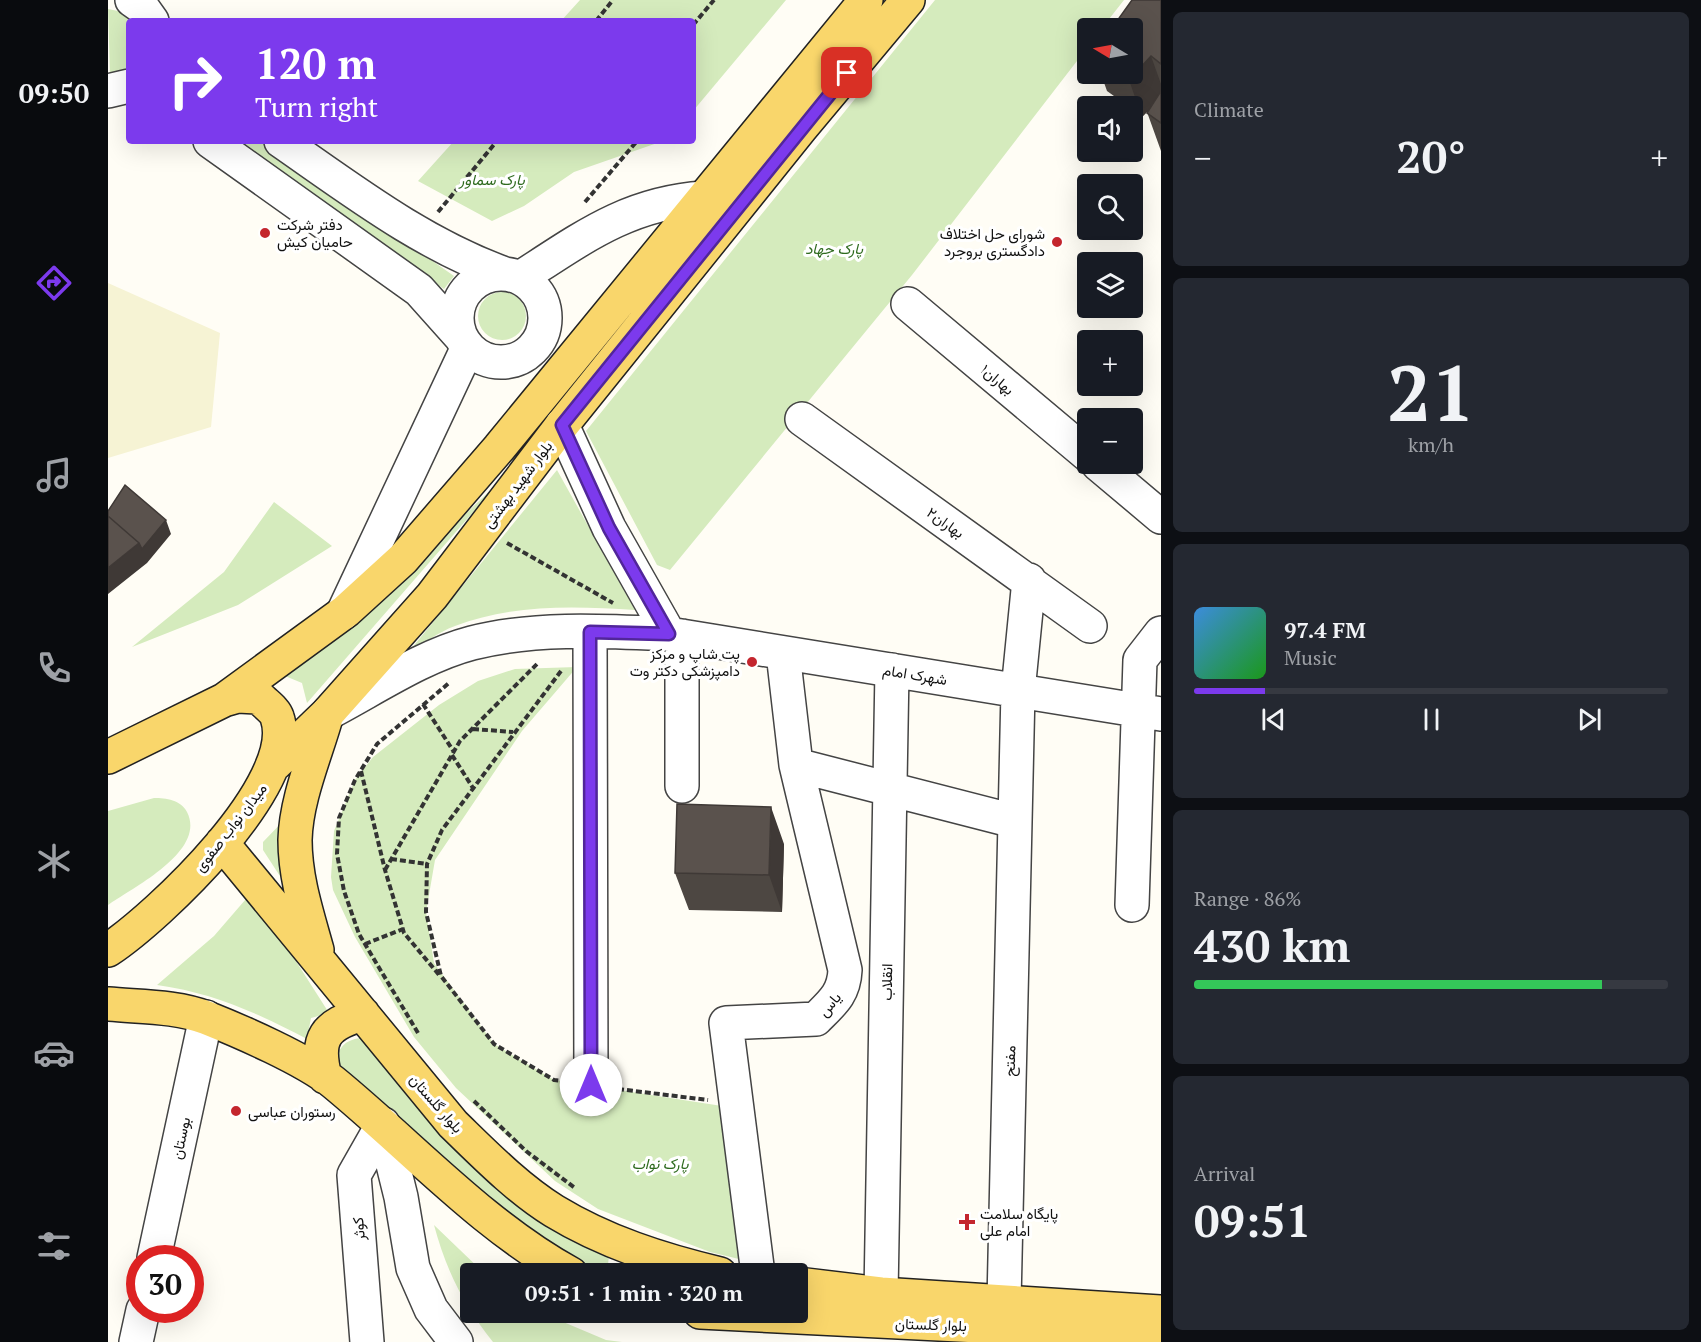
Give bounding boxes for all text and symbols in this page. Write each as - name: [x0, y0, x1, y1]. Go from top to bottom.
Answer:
- north arrow: [1077, 18, 1143, 84]
- map controls: [1077, 18, 1143, 474]
- text: 120 m: [255, 35, 376, 91]
- icon: right: [156, 42, 234, 120]
- pin: [821, 47, 872, 98]
- icon: arrive: [830, 56, 863, 89]
- text: 09:50: [19, 75, 89, 111]
- text: Turn right: [255, 89, 378, 125]
- button: sound: [1077, 96, 1143, 162]
- text: Climate: [1194, 96, 1264, 123]
- text: 20°: [1396, 126, 1466, 186]
- text: −: [1194, 136, 1212, 179]
- text: +: [1650, 136, 1668, 179]
- park label: پارک سماور: [458, 169, 525, 190]
- button: search: [1077, 174, 1143, 240]
- place label: دفتر شرکت حامیان کیش: [277, 214, 353, 252]
- place label: شورای حل اختلاف دادگستری بروجرد: [940, 223, 1045, 261]
- marker: دفتر شرکت حامیان کیش: [258, 226, 272, 240]
- marker: شورای حل اختلاف دادگستری بروجرد: [1050, 235, 1064, 249]
- park label: پارک جهاد: [805, 238, 863, 259]
- button: layers: [1077, 252, 1143, 318]
- icon: directions: [33, 262, 75, 304]
- button: +: [1077, 330, 1143, 396]
- text: 21: [1387, 340, 1475, 443]
- street label: بهاران۱: [977, 359, 1019, 399]
- button: −: [1077, 408, 1143, 474]
- text: km/h: [1408, 431, 1454, 458]
- street label: بلوار شهید بهشتی: [478, 436, 557, 532]
- icon: music: [33, 454, 75, 496]
- street label: بهاران۲: [923, 502, 969, 542]
- text: 97.4 FM: [1284, 615, 1366, 644]
- place label: پت شاپ و مرکز دامپزشکی دکتر وت: [630, 643, 740, 681]
- text: Music: [1284, 644, 1337, 671]
- icon: phone: [33, 647, 75, 689]
- marker: پت شاپ و مرکز دامپزشکی دکتر وت: [745, 655, 759, 669]
- street label: شهرک امام: [881, 659, 949, 690]
- icon: previous: [1257, 703, 1290, 736]
- icon: pause: [1415, 703, 1448, 736]
- icon: next: [1573, 703, 1606, 736]
- street label: میدان نواب صفوی: [189, 779, 272, 876]
- icon: climate: [33, 840, 75, 882]
- text: Range · 86%: [1194, 885, 1301, 912]
- text: 430 km: [1194, 915, 1350, 975]
- street label: انقلاب: [876, 963, 896, 1001]
- street label: یاس: [813, 987, 846, 1021]
- icon: car: [33, 1032, 75, 1074]
- street label: مفتح: [999, 1045, 1021, 1077]
- position arrow: [559, 1053, 623, 1117]
- street label: بلوار گلستان: [406, 1069, 468, 1137]
- place label: رستوران عباسی: [248, 1101, 336, 1122]
- marker: رستوران عباسی: [229, 1104, 243, 1118]
- street label: بوستان: [166, 1115, 194, 1161]
- park label: پارک نواب: [632, 1153, 689, 1174]
- text: Arrival: [1194, 1160, 1255, 1187]
- text: 09:51: [1194, 1190, 1311, 1250]
- place label: پایگاه سلامت امام علی: [980, 1203, 1058, 1241]
- marker: پایگاه سلامت امام علی: [958, 1213, 976, 1231]
- street label: کوثر: [347, 1216, 369, 1243]
- icon: filters: [33, 1225, 75, 1267]
- speed limit sign: 30: [126, 1245, 204, 1323]
- text: 09:51 · 1 min · 320 m: [525, 1278, 743, 1307]
- street label: بلوار گلستان: [895, 1313, 967, 1335]

